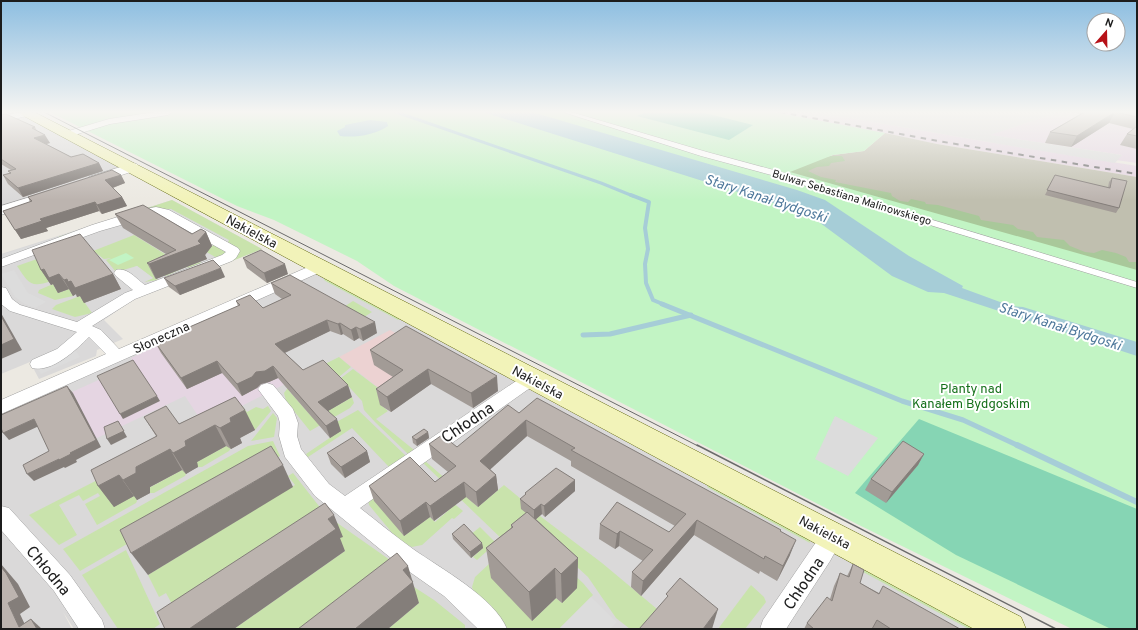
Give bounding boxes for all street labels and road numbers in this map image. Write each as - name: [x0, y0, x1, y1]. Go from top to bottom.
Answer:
- street label: Bulwar Sebastiana Malinowskiego: [770, 167, 933, 229]
- street label: Nakielska: [223, 213, 279, 253]
- street label: Słoneczna: [131, 319, 193, 358]
- street label: Nakielska: [509, 364, 565, 404]
- street label: Chłodna: [438, 399, 498, 449]
- street label: Nakielska: [796, 514, 852, 554]
- street label: Chłodna: [21, 542, 74, 600]
- street label: Chłodna: [780, 554, 830, 614]

